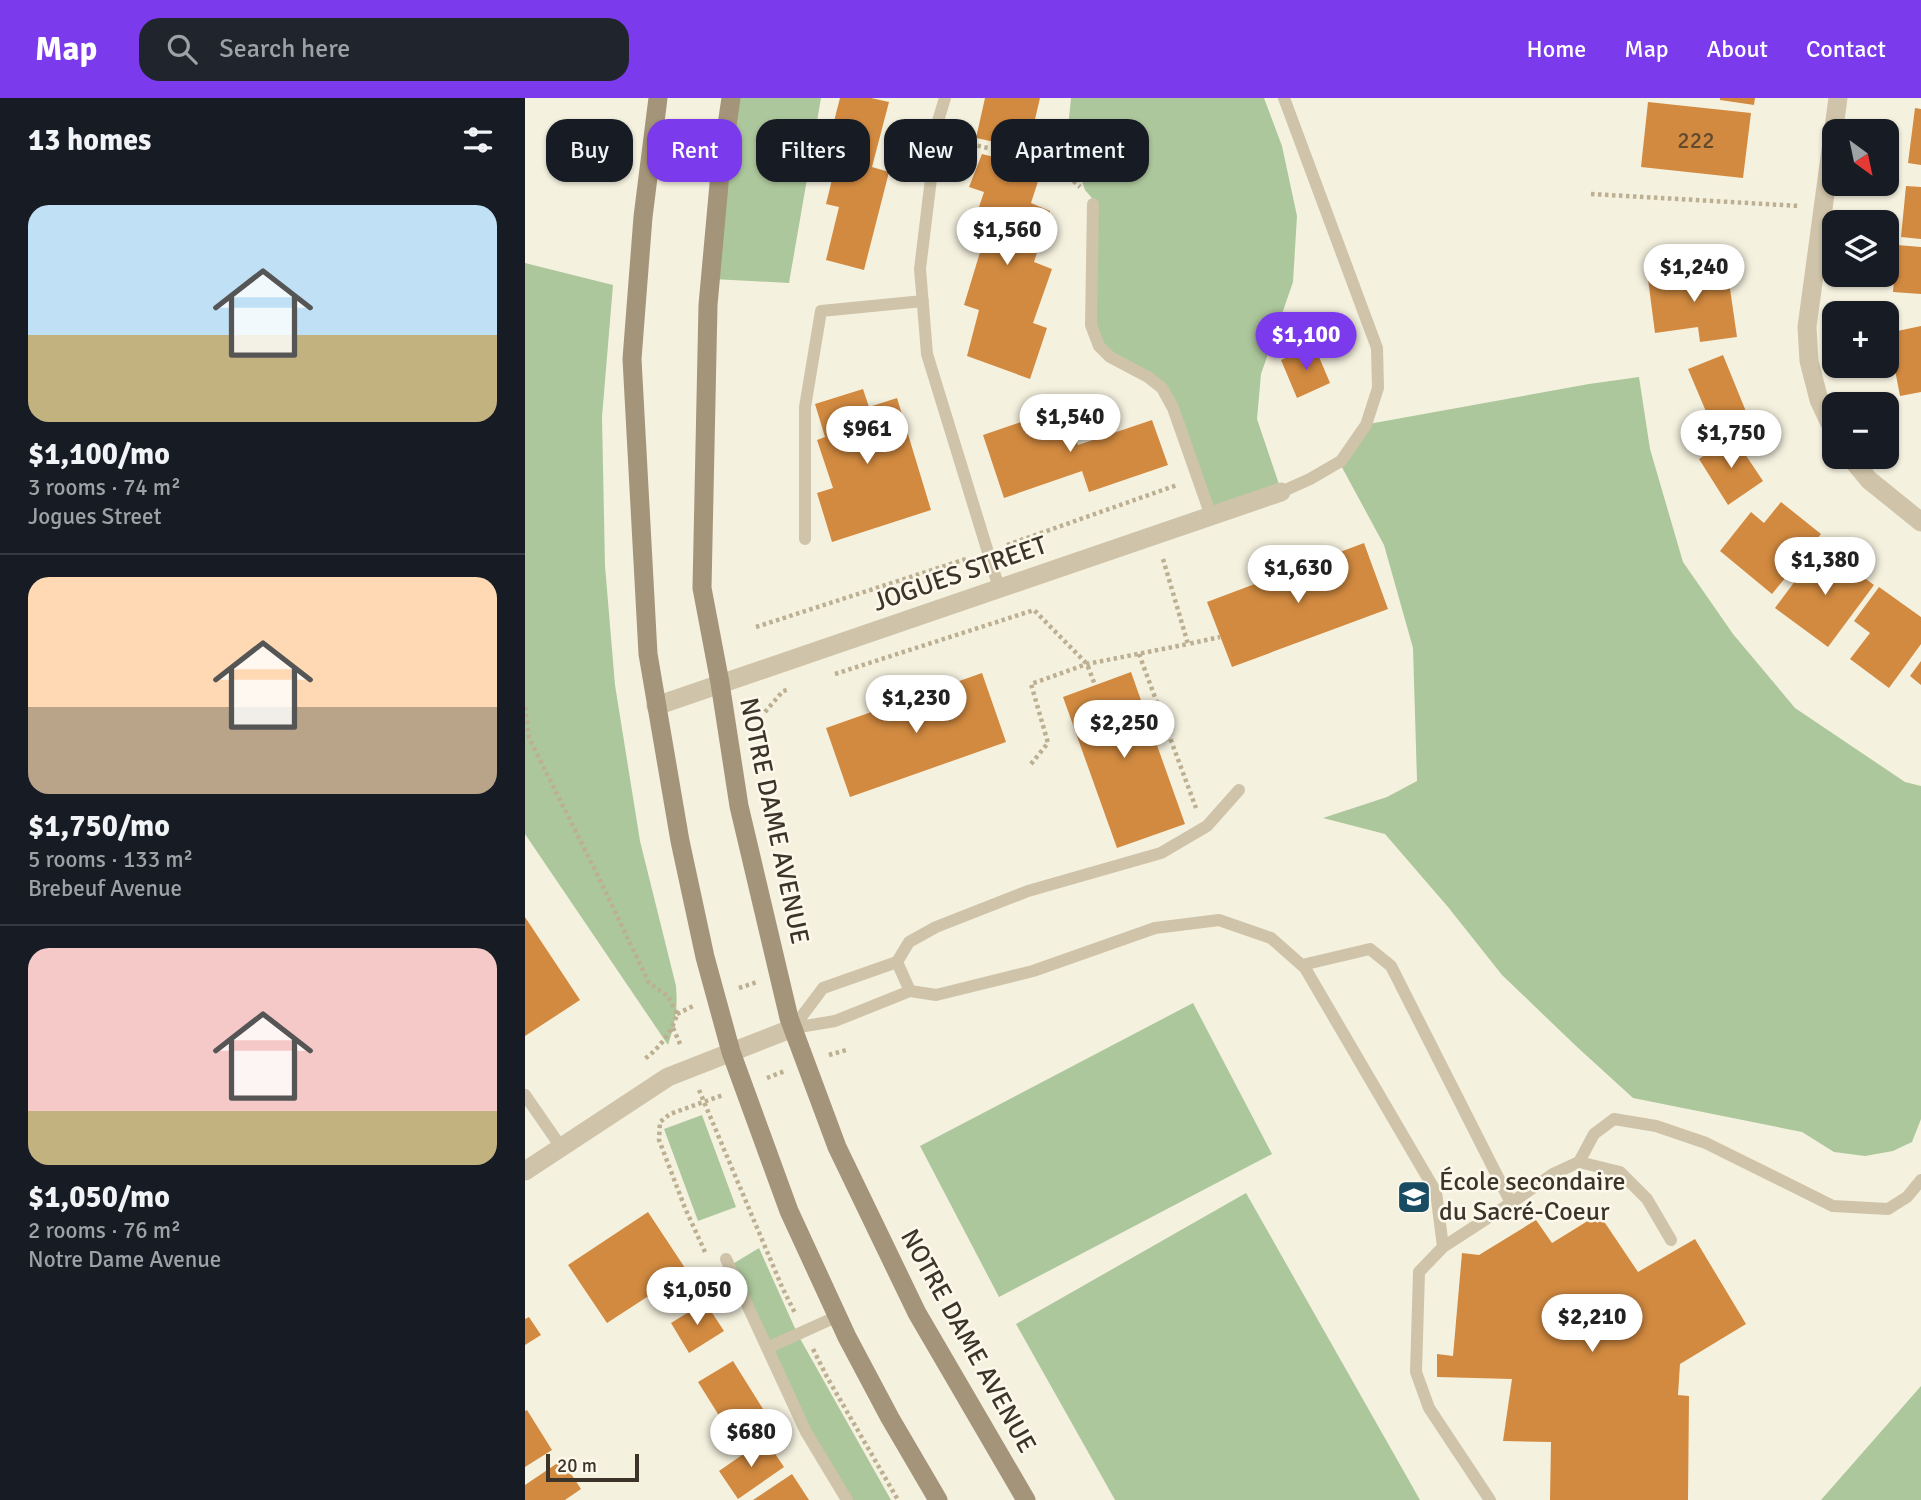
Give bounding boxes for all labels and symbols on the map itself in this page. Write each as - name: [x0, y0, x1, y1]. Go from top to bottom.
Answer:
- north arrow: [1822, 119, 1899, 196]
- house number: 222: [1677, 126, 1715, 155]
- pin: $1,560: [950, 208, 1064, 267]
- pin: $1,240: [1637, 244, 1751, 304]
- pin: $1,100: [1249, 313, 1363, 372]
- pin: $1,540: [1013, 394, 1127, 454]
- pin: $961: [826, 406, 908, 466]
- pin: $1,750: [1674, 410, 1788, 470]
- street label: JOGUES STREET: [869, 529, 1051, 619]
- pin: $1,380: [1768, 538, 1882, 597]
- pin: $1,630: [1241, 546, 1355, 605]
- pin: $1,230: [859, 676, 973, 735]
- street label: NOTRE DAME AVENUE: [732, 695, 816, 947]
- pin: $2,250: [1067, 700, 1181, 760]
- place label: École secondaire du Sacré-Coeur: [1439, 1166, 1626, 1228]
- school or university icon: École secondaire du Sacré-Coeur: [1395, 1178, 1433, 1216]
- street label: NOTRE DAME AVENUE: [893, 1224, 1043, 1458]
- pin: $1,050: [640, 1268, 754, 1327]
- pin: $2,210: [1535, 1294, 1649, 1354]
- pin: $680: [710, 1410, 792, 1469]
- scale bar: [546, 1451, 639, 1483]

